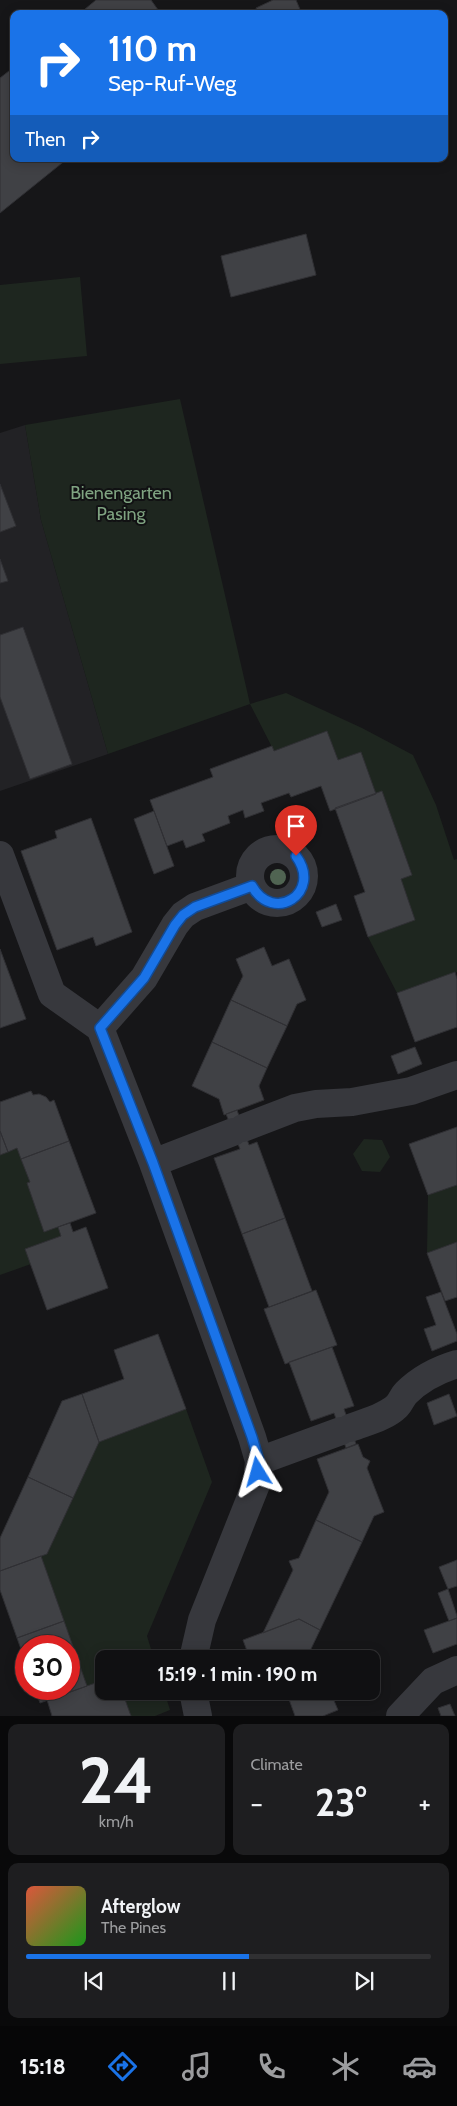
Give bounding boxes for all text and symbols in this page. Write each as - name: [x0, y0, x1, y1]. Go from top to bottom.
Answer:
- text: 110 m: [108, 27, 197, 70]
- icon: right: [25, 30, 90, 95]
- text: Sep-Ruf-Weg: [108, 70, 236, 97]
- icon: right: [76, 125, 104, 153]
- text: Then: [25, 128, 66, 151]
- park label: Bienengarten Pasing: [70, 482, 172, 525]
- pin: [275, 805, 317, 856]
- icon: arrive: [282, 812, 310, 840]
- position arrow: [231, 1445, 283, 1497]
- speed limit sign: 30: [15, 1635, 80, 1700]
- text: 15:19 · 1 min · 190 m: [158, 1663, 317, 1686]
- text: 24: [79, 1740, 154, 1819]
- text: Climate: [251, 1755, 303, 1774]
- text: 23°: [315, 1779, 367, 1826]
- text: −: [251, 1786, 263, 1820]
- text: +: [419, 1786, 431, 1820]
- text: km/h: [99, 1812, 134, 1831]
- text: Afterglow: [101, 1895, 181, 1918]
- text: The Pines: [101, 1918, 166, 1937]
- icon: previous: [80, 1967, 108, 1995]
- icon: pause: [215, 1967, 243, 1995]
- icon: next: [350, 1967, 378, 1995]
- icon: directions: [105, 2049, 140, 2084]
- icon: music: [179, 2049, 214, 2084]
- icon: phone: [254, 2049, 289, 2084]
- icon: climate: [328, 2049, 363, 2084]
- icon: car: [402, 2049, 437, 2084]
- text: 15:18: [20, 2053, 66, 2080]

